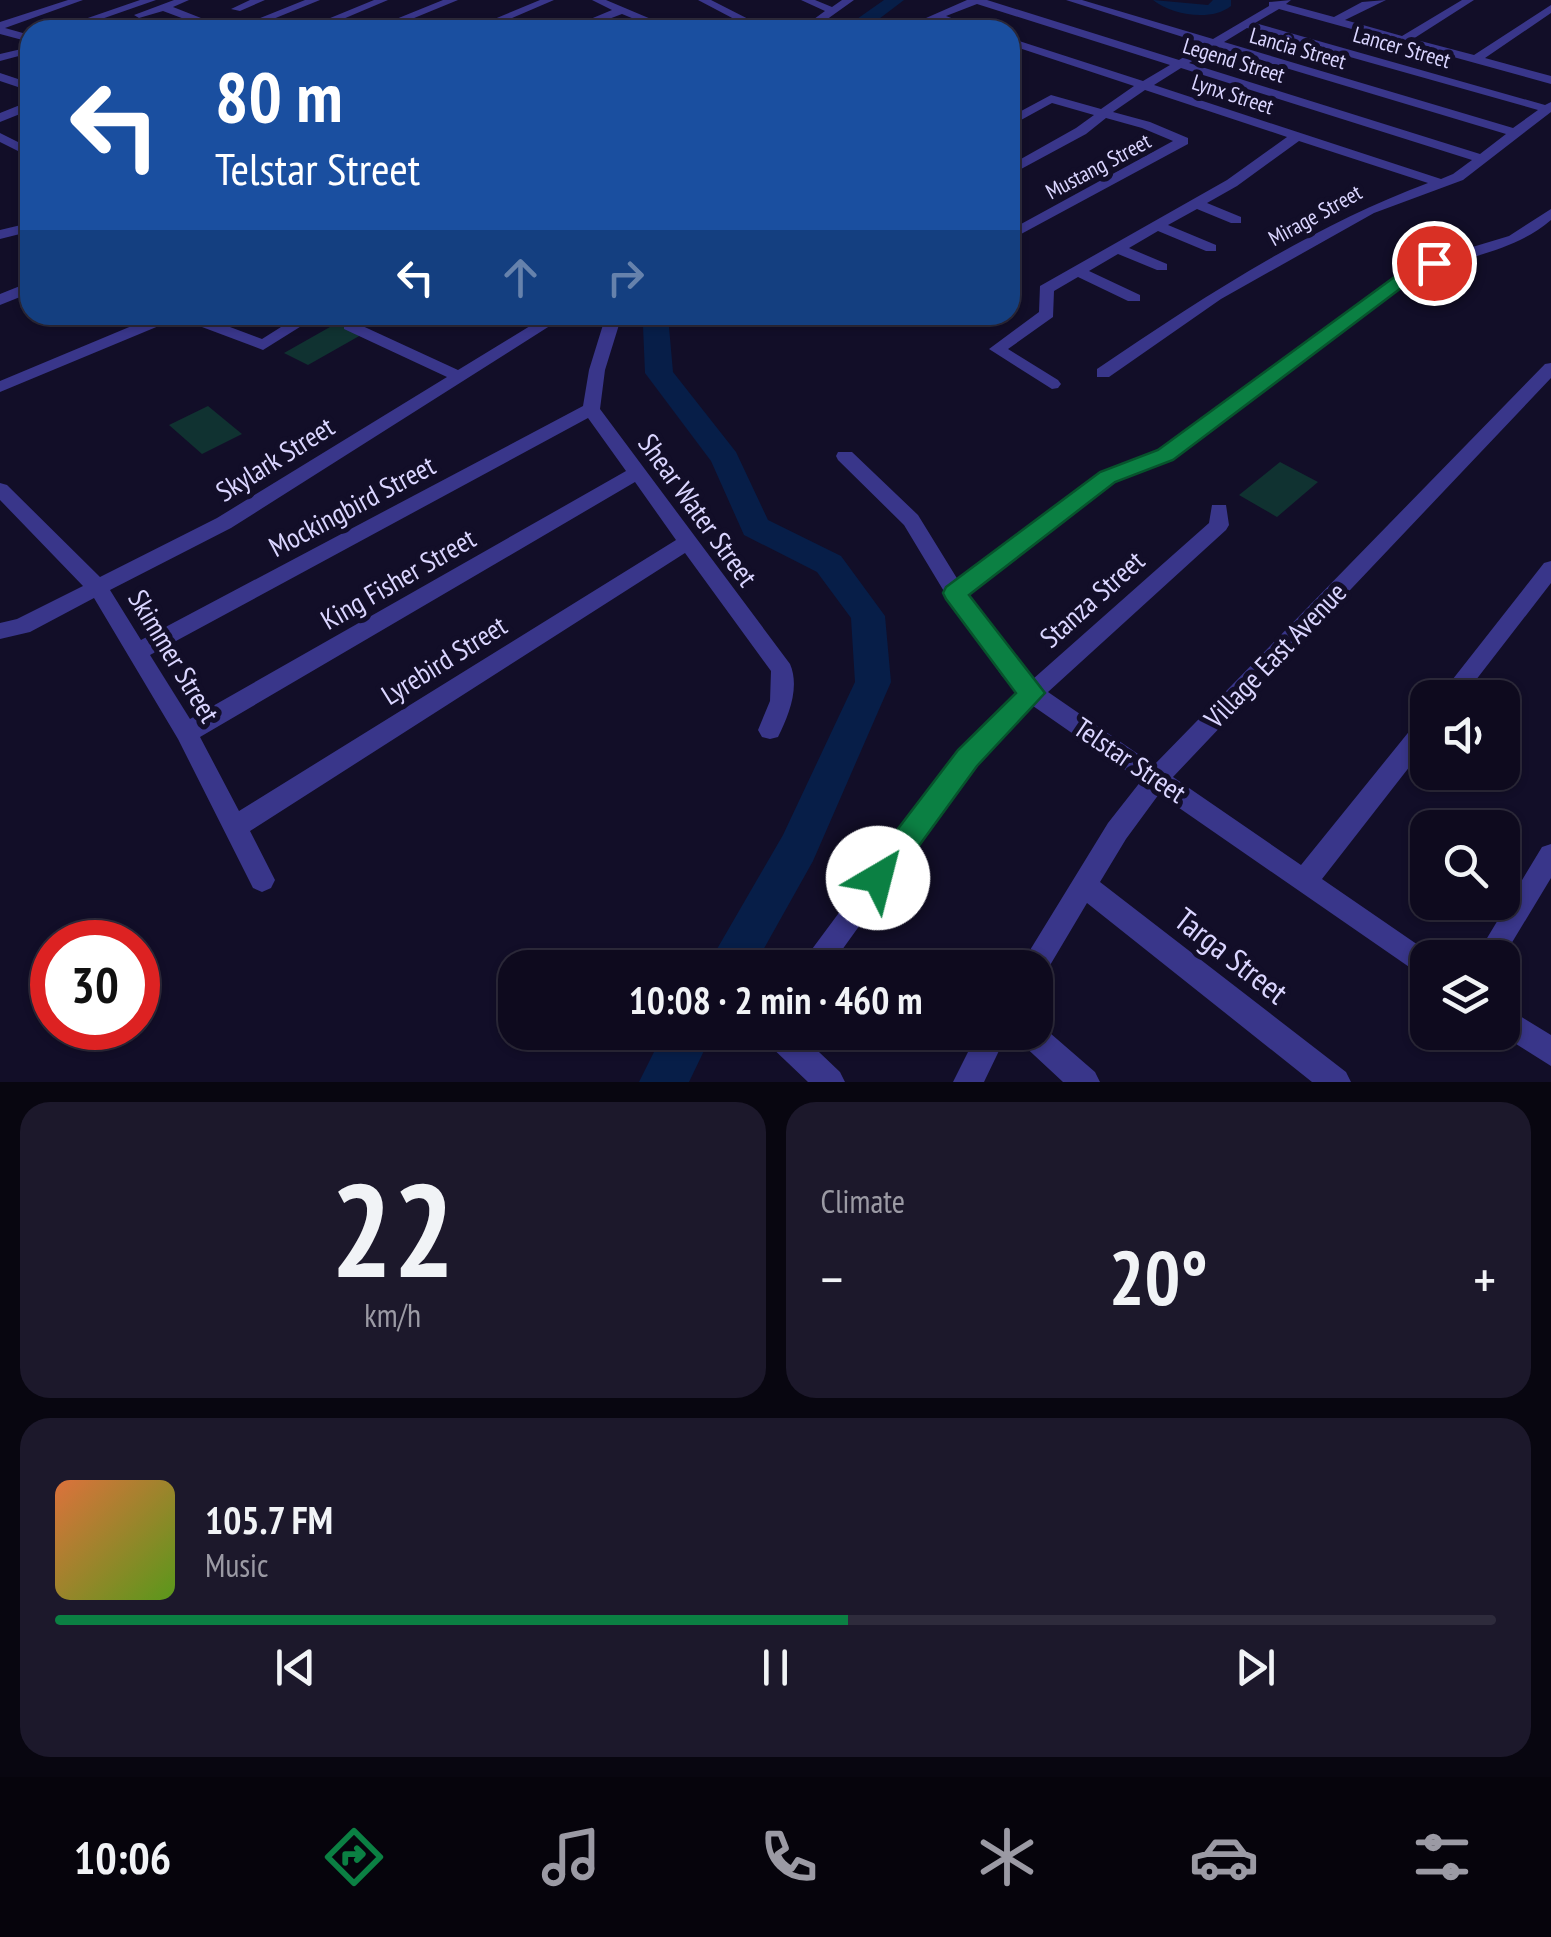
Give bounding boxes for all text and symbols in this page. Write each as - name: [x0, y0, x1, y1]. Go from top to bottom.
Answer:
- street label: Lancer Street: [1350, 20, 1454, 74]
- street label: Lancia Street: [1247, 21, 1349, 75]
- street label: Legend Street: [1180, 31, 1288, 89]
- text: 80 m: [215, 51, 343, 141]
- icon: left: [50, 60, 180, 190]
- street label: Lynx Street: [1189, 68, 1277, 120]
- street label: Mustang Street: [1041, 127, 1155, 205]
- text: Telstar Street: [215, 139, 420, 197]
- street label: Mirage Street: [1263, 178, 1367, 252]
- pin: [1392, 221, 1477, 306]
- icon: arrive: [1407, 236, 1462, 291]
- icon: left: [388, 250, 443, 305]
- icon: ahead: [493, 250, 548, 305]
- icon: right: [598, 250, 653, 305]
- street label: Skylark Street: [209, 408, 341, 509]
- street label: Shear Water Street: [631, 426, 766, 594]
- street label: Mockingbird Street: [262, 446, 442, 565]
- street label: King Fisher Street: [314, 519, 482, 638]
- street label: Stanza Street: [1032, 542, 1152, 655]
- street label: Village East Avenue: [1195, 574, 1354, 736]
- street label: Skimmer Street: [120, 583, 229, 729]
- street label: Lyrebird Street: [374, 606, 514, 713]
- map controls: [1410, 680, 1520, 1050]
- button: sound: [1410, 680, 1520, 790]
- street label: Telstar Street: [1067, 709, 1194, 811]
- button: search: [1410, 810, 1520, 920]
- position arrow: [826, 826, 930, 930]
- street label: Targa Street: [1166, 898, 1297, 1013]
- speed limit sign: 30: [30, 920, 160, 1050]
- button: layers: [1410, 940, 1520, 1050]
- text: 10:08 · 2 min · 460 m: [629, 975, 922, 1024]
- text: 22: [331, 1145, 455, 1313]
- text: Climate: [821, 1180, 905, 1222]
- text: 20°: [1109, 1229, 1208, 1326]
- text: −: [821, 1243, 843, 1314]
- text: +: [1473, 1243, 1496, 1314]
- text: km/h: [364, 1294, 421, 1336]
- text: 105.7 FM: [205, 1495, 333, 1544]
- text: Music: [205, 1544, 268, 1586]
- icon: previous: [268, 1640, 323, 1695]
- icon: pause: [748, 1640, 803, 1695]
- icon: next: [1228, 1640, 1283, 1695]
- icon: directions: [319, 1822, 389, 1892]
- icon: music: [536, 1822, 606, 1892]
- icon: phone: [754, 1822, 824, 1892]
- icon: climate: [972, 1822, 1042, 1892]
- icon: car: [1189, 1822, 1259, 1892]
- icon: filters: [1407, 1822, 1477, 1892]
- text: 10:06: [74, 1828, 171, 1886]

